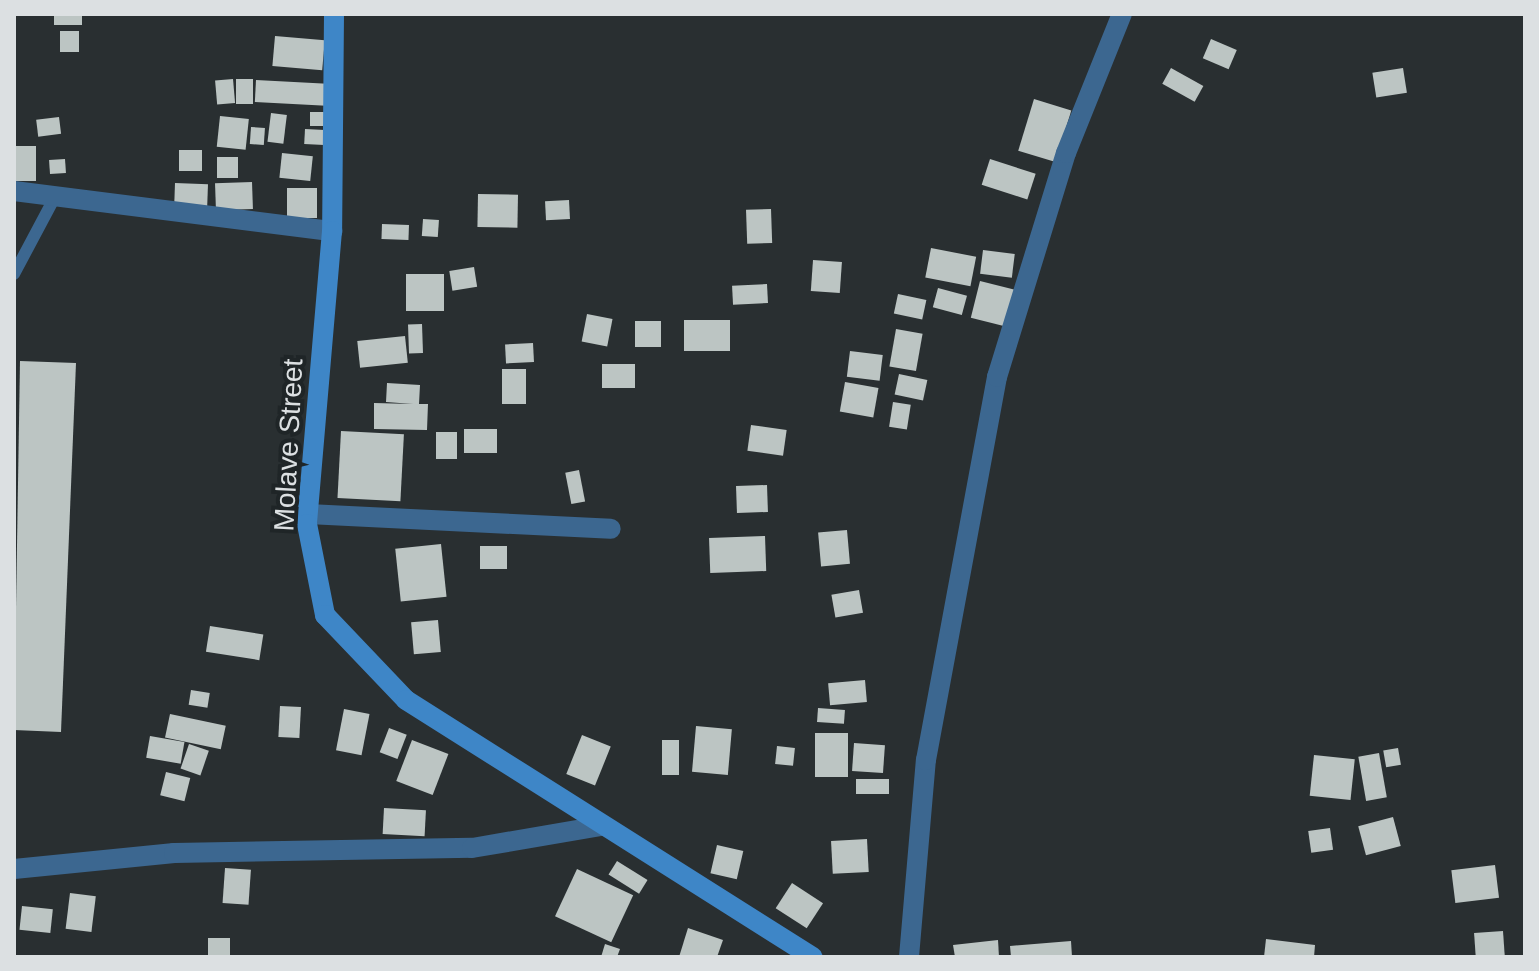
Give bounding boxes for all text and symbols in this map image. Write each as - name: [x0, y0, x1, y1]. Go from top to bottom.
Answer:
- street label: Molave Street: [268, 358, 310, 532]

